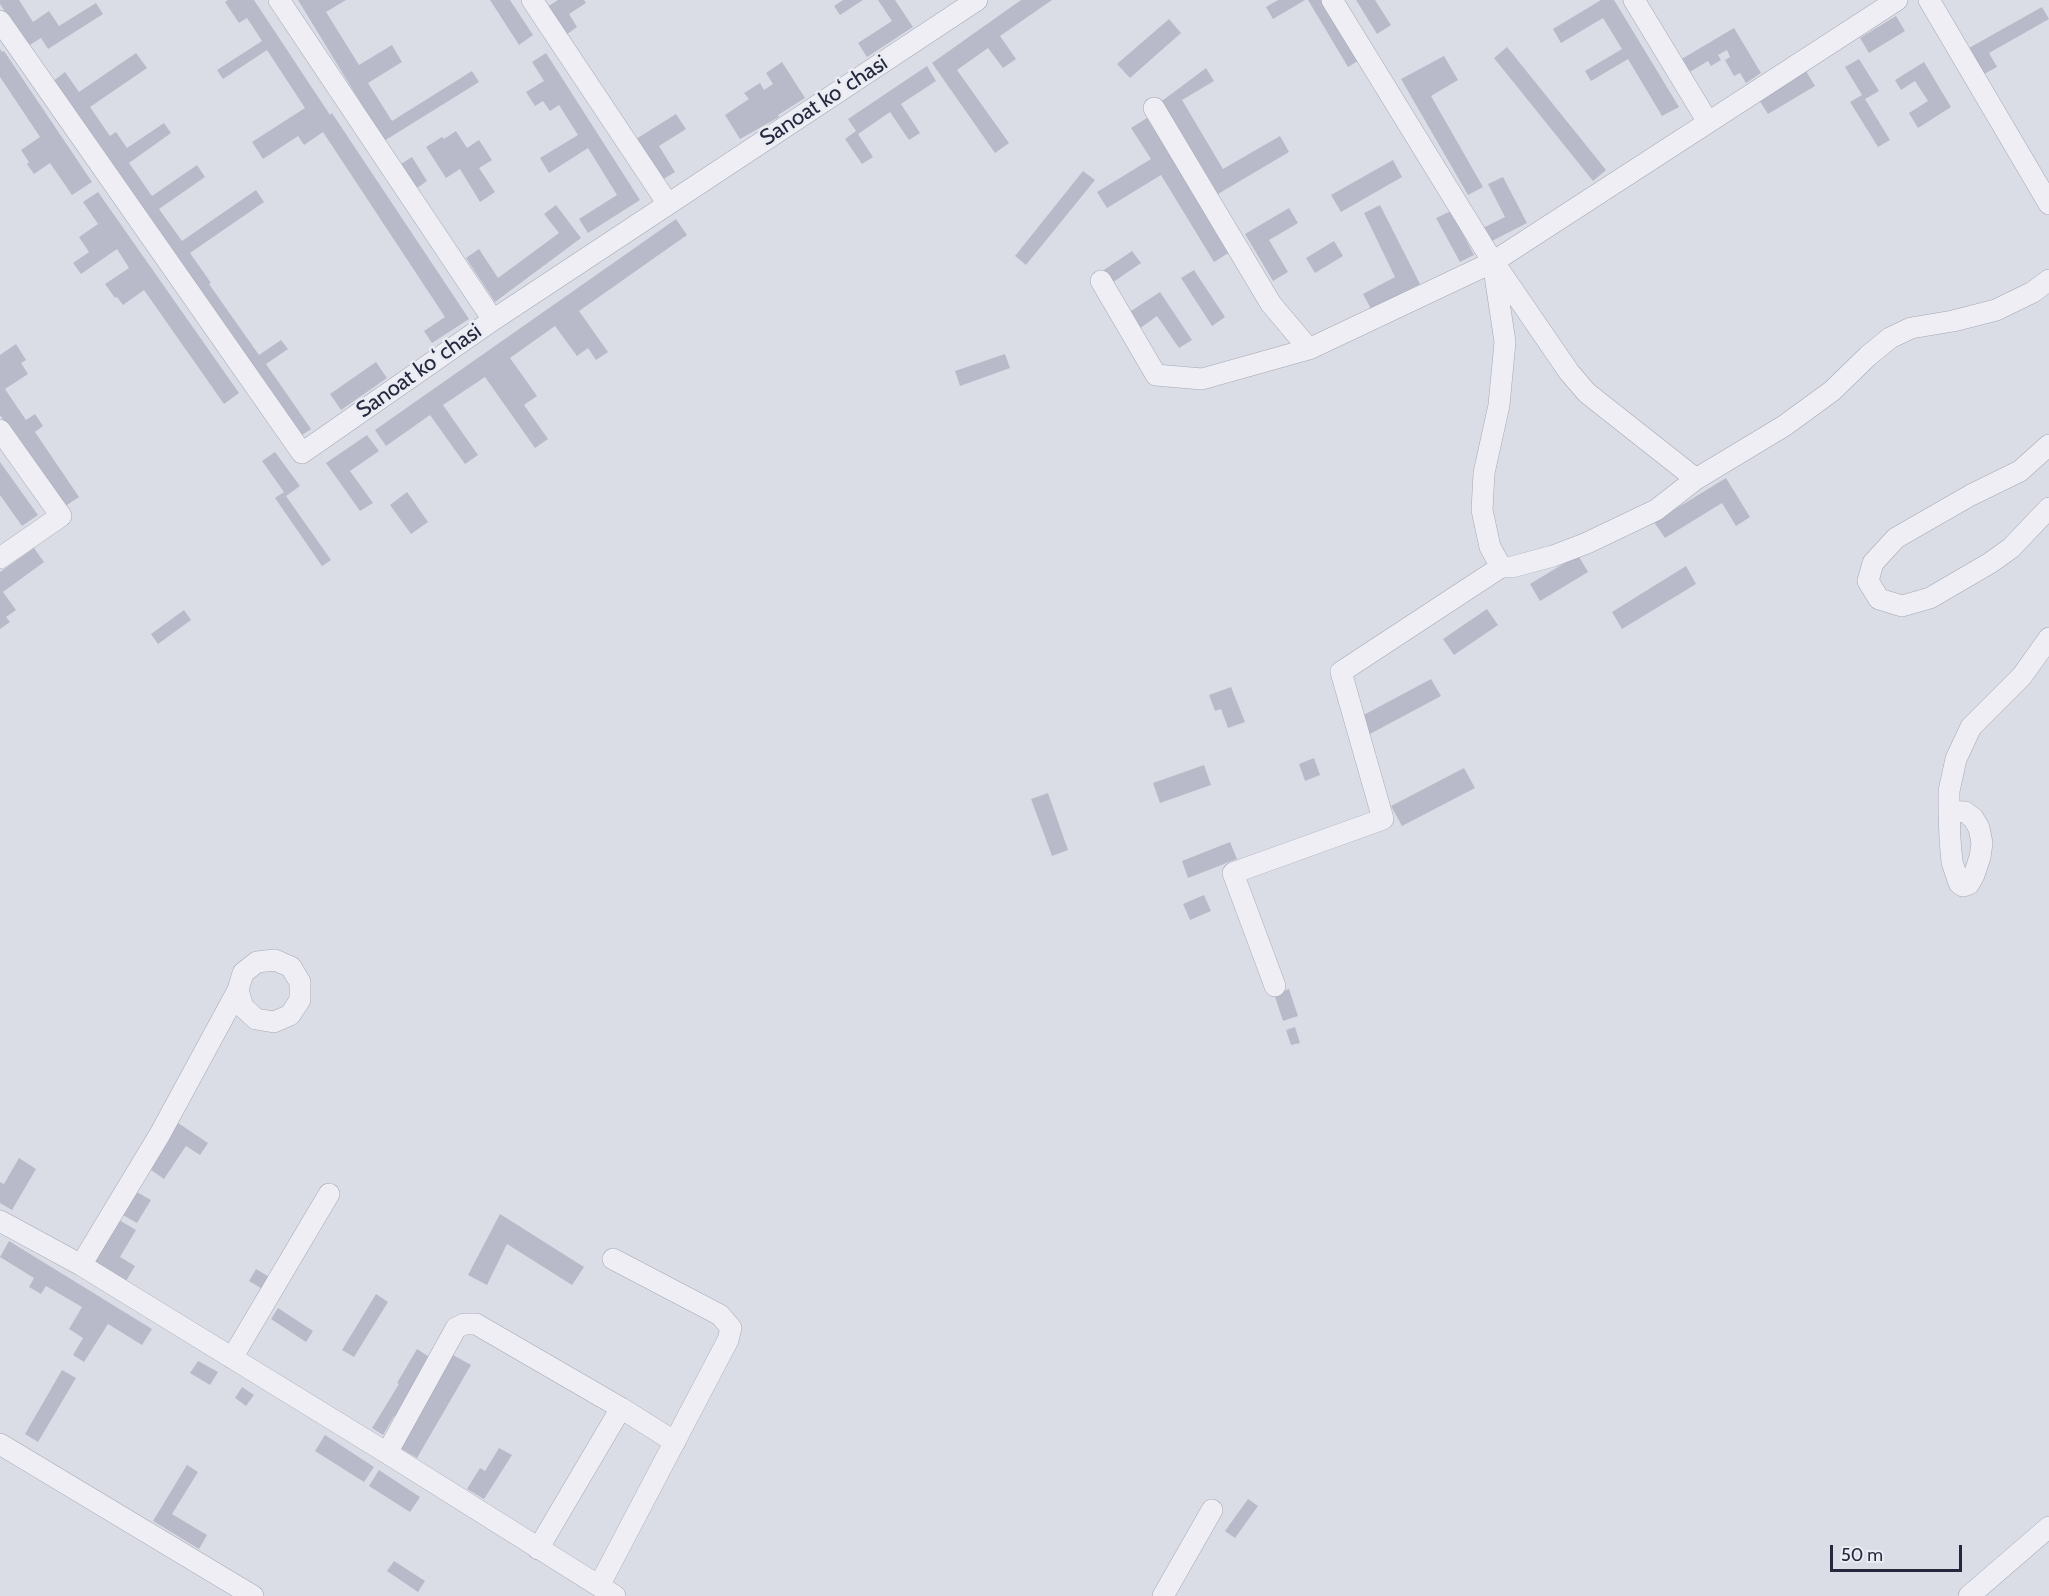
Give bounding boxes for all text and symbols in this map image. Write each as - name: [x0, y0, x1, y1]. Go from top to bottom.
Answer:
- street label: Sanoat koʻchasi: [755, 50, 893, 152]
- street label: Sanoat koʻchasi: [351, 318, 487, 424]
- scale bar: [1833, 1533, 1965, 1571]
- text: 50 m: [1841, 1544, 1883, 1566]

